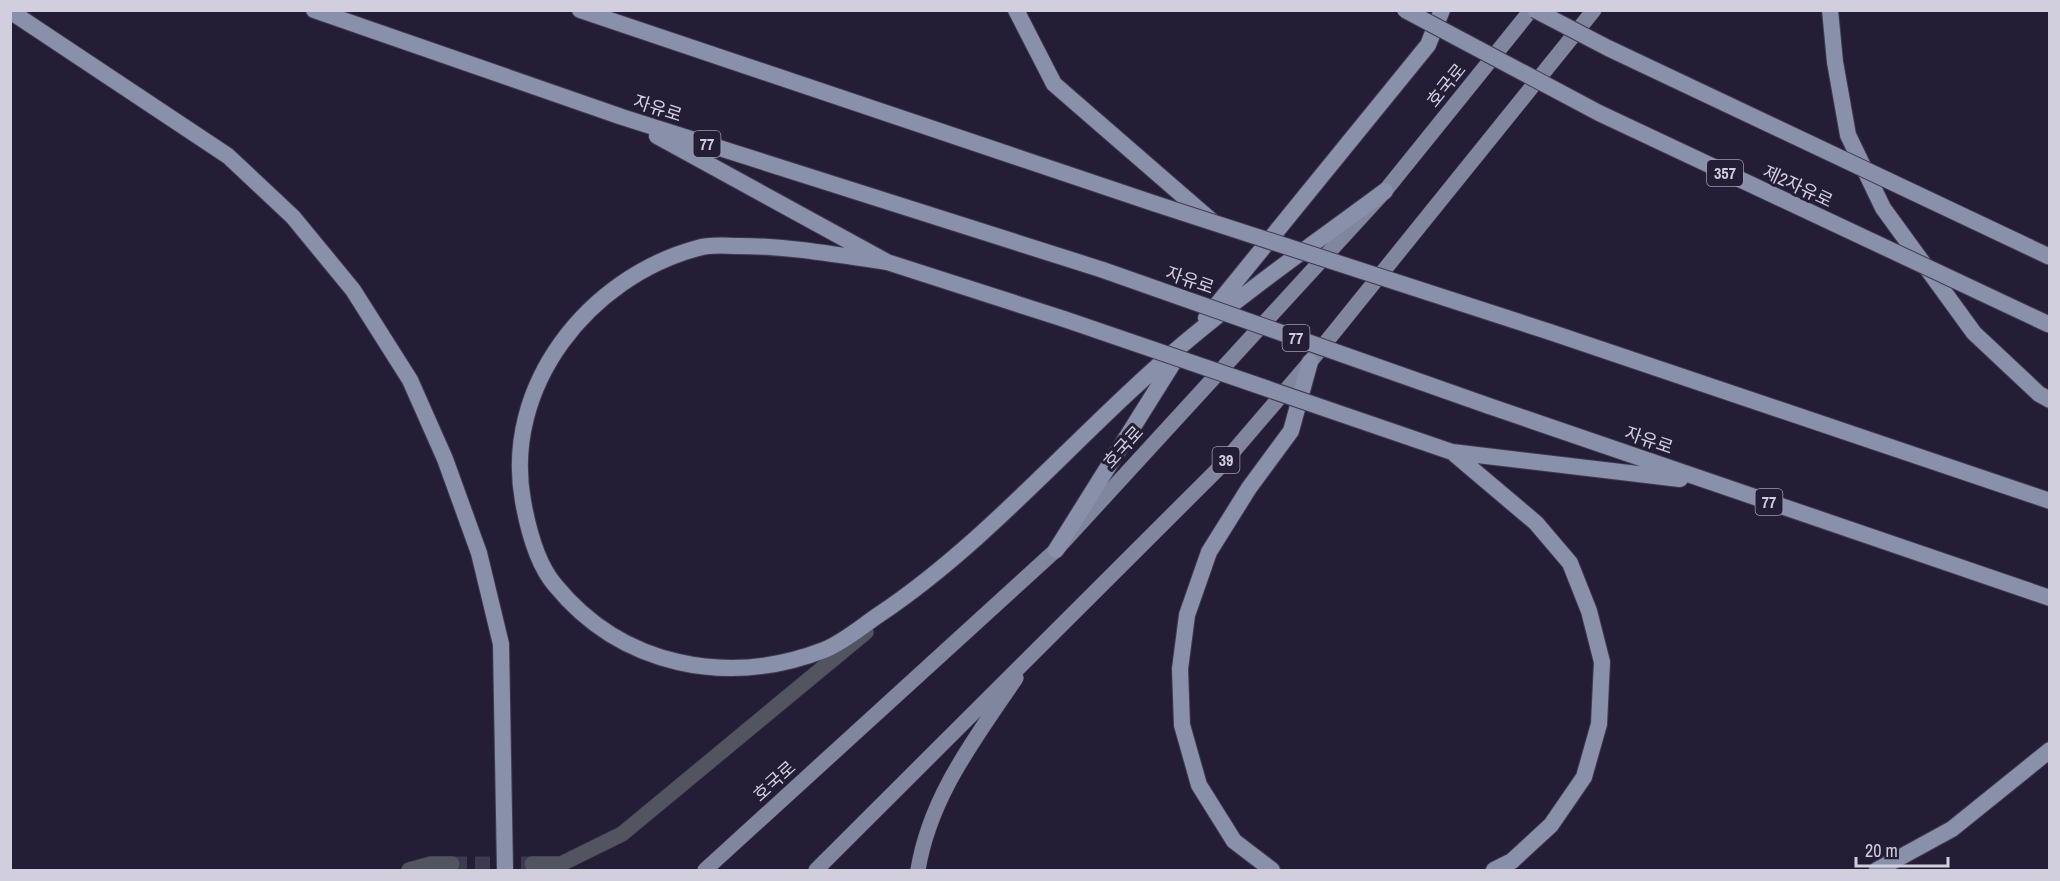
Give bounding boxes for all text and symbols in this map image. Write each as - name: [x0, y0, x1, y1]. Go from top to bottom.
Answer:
- street label: 호국로: [1421, 58, 1471, 112]
- street label: 자유로: [631, 88, 685, 128]
- road number: 77: [694, 131, 720, 157]
- street label: 제2자유로: [1759, 159, 1837, 213]
- road number: 357: [1707, 160, 1743, 186]
- street label: 자유로: [1162, 260, 1218, 300]
- road number: 77: [1282, 325, 1310, 351]
- street label: 호국로: [1097, 420, 1149, 474]
- street label: 자유로: [1621, 420, 1677, 460]
- road number: 39: [1212, 447, 1240, 473]
- road number: 77: [1756, 489, 1782, 515]
- street label: 호국로: [747, 755, 801, 807]
- scale bar: [1856, 830, 1948, 868]
- text: 20 m: [1865, 838, 1898, 863]

